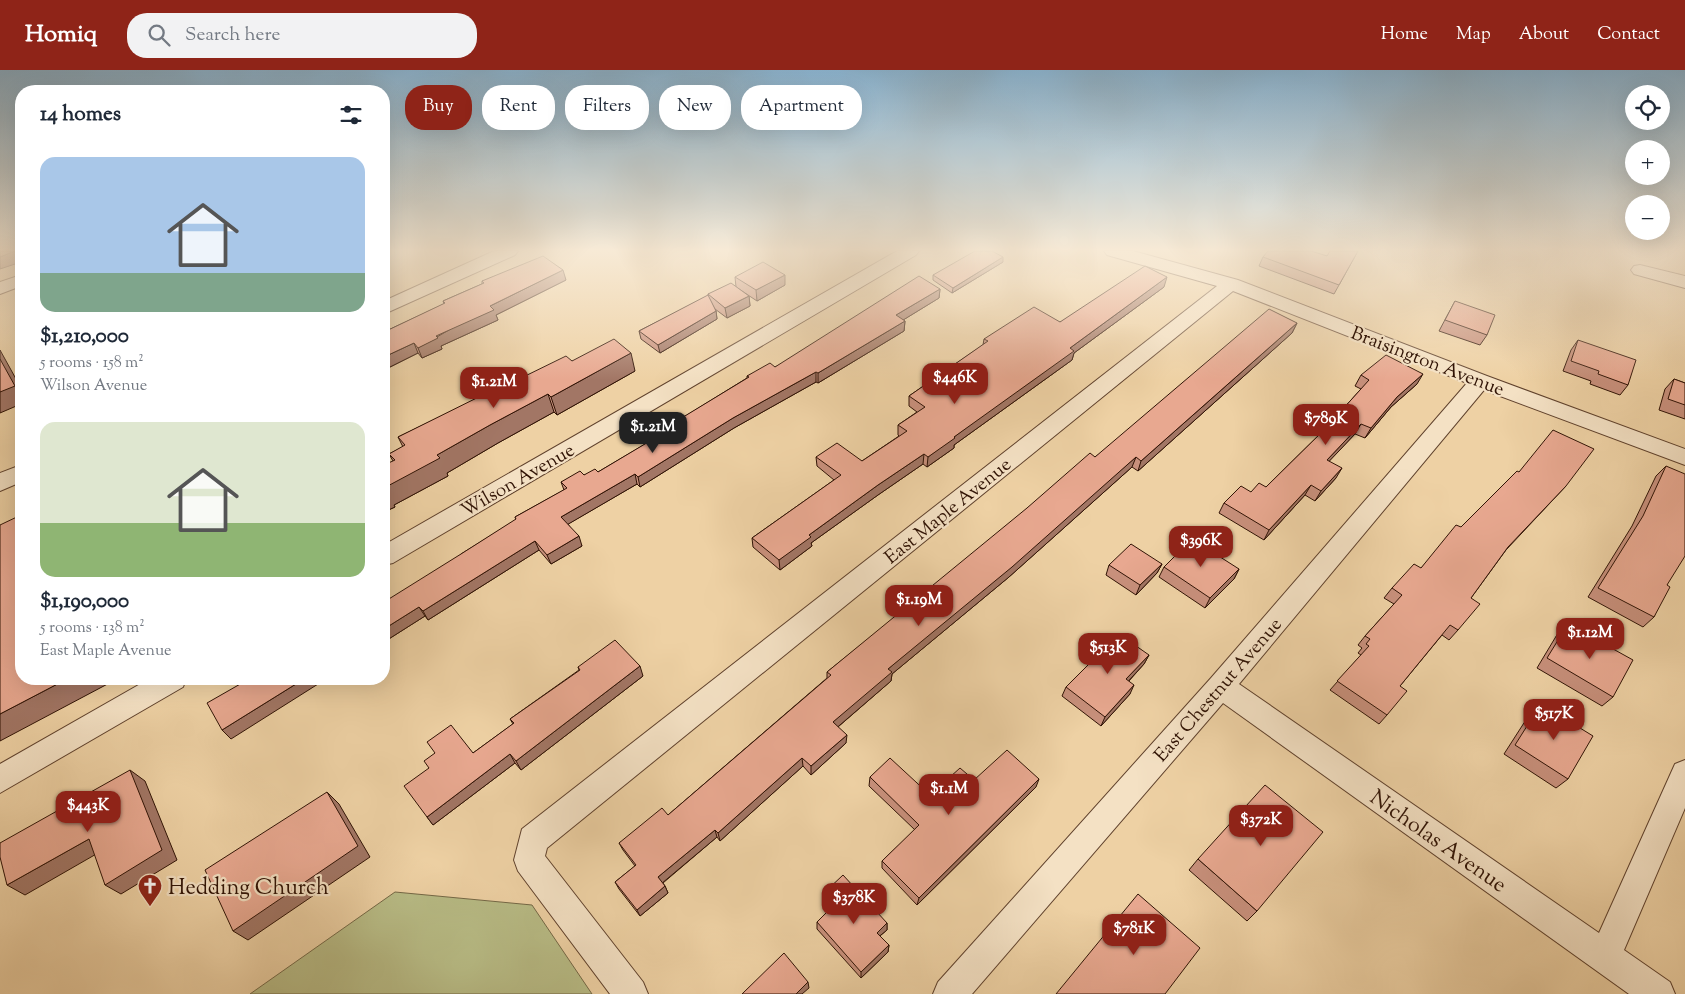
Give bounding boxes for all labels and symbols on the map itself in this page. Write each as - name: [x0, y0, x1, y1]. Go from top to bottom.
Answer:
- street label: Braisington Avenue: [1347, 321, 1508, 404]
- pin: $446K: [920, 362, 990, 405]
- pin: $1.21M: [453, 366, 535, 409]
- pin: $789K: [1291, 404, 1361, 446]
- pin: $1.21M: [612, 412, 694, 454]
- street label: Wilson Avenue: [456, 438, 580, 525]
- street label: East Maple Avenue: [879, 452, 1018, 572]
- pin: $396K: [1166, 526, 1236, 568]
- pin: $1.19M: [878, 584, 960, 627]
- street label: East Chestnut Avenue: [1149, 612, 1289, 769]
- pin: $1.12M: [1549, 618, 1631, 660]
- pin: $513K: [1073, 632, 1143, 675]
- pin: $517K: [1519, 698, 1589, 741]
- pin: $1.1M: [914, 774, 984, 816]
- street label: Nicholas Avenue: [1362, 783, 1512, 902]
- pin: $443K: [53, 790, 123, 833]
- pin: $372K: [1226, 804, 1296, 847]
- church icon: Hedding Church: [137, 873, 163, 907]
- place label: Hedding Church: [168, 873, 329, 905]
- pin: $378K: [819, 882, 889, 925]
- pin: $781K: [1099, 914, 1169, 956]

